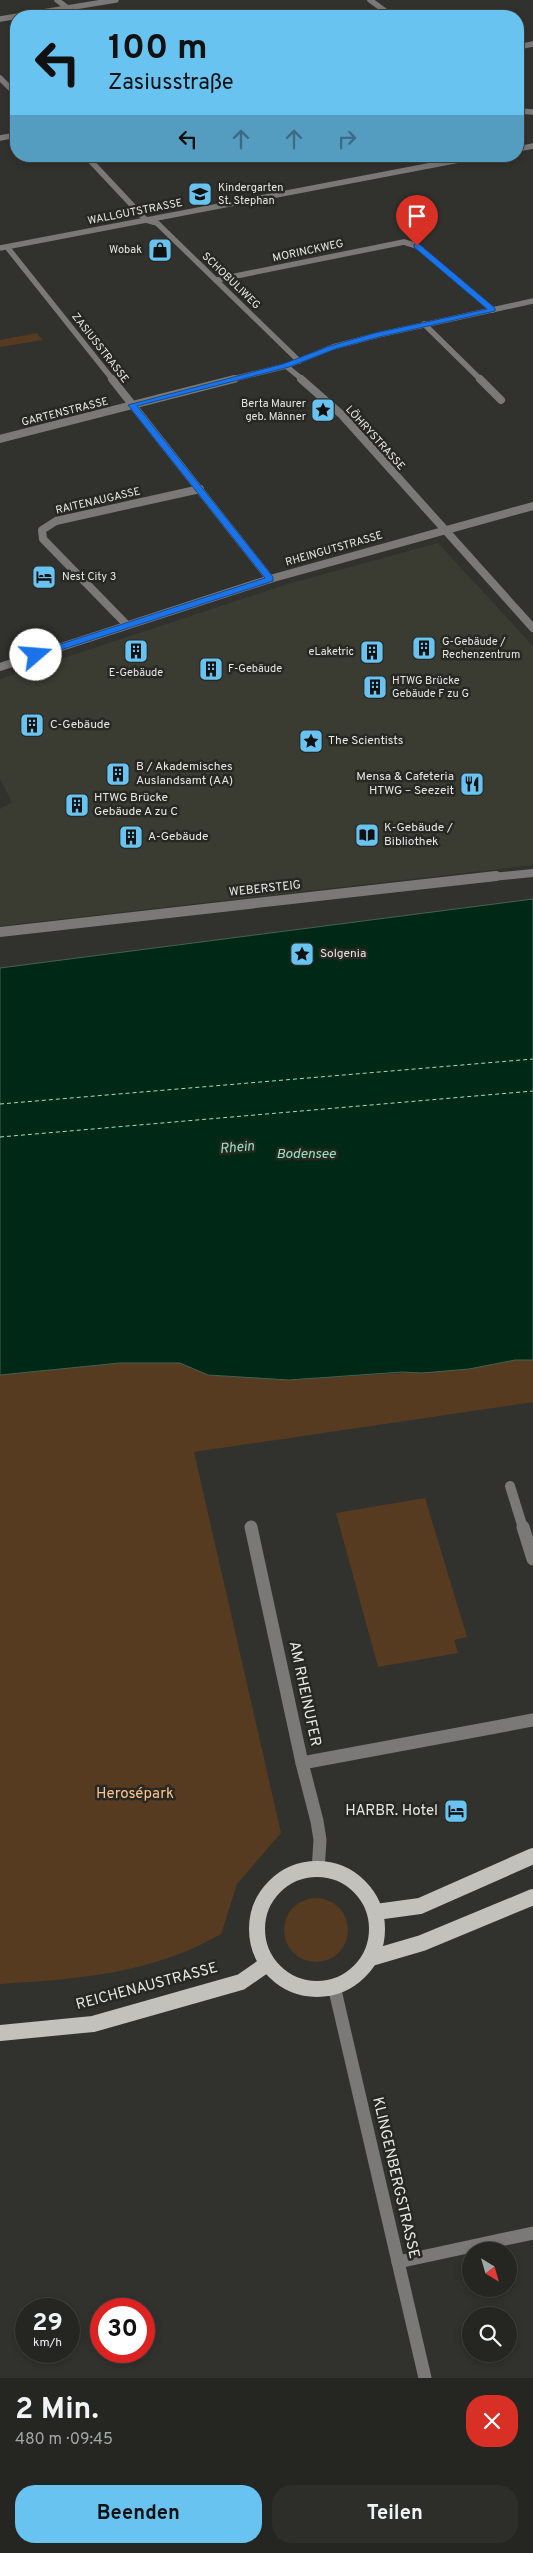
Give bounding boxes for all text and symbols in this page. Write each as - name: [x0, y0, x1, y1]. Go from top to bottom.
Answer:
- text: 100 m: [108, 27, 208, 71]
- icon: left: [25, 30, 90, 95]
- text: Zasiusstraße: [108, 70, 234, 97]
- icon: left: [174, 125, 202, 153]
- icon: ahead: [227, 125, 255, 153]
- icon: ahead: [280, 125, 308, 153]
- icon: right: [333, 125, 361, 153]
- school or university icon: Kindergarten St. Stephan: [187, 181, 213, 207]
- place label: Kindergarten St. Stephan: [218, 181, 284, 208]
- pin: [396, 195, 438, 246]
- street label: WALLGUTSTRASSE: [86, 196, 184, 228]
- icon: arrive: [403, 202, 431, 230]
- shop icon: Wobak: [147, 237, 173, 263]
- street label: MORINCKWEG: [271, 237, 345, 265]
- place label: Wobak: [109, 243, 142, 257]
- street label: SCHOBULIWEG: [199, 250, 263, 312]
- street label: ZASIUSSTRASSE: [68, 310, 132, 386]
- street label: GARTENSTRASSE: [20, 394, 110, 430]
- place label: Berta Maurer geb. Männer: [241, 397, 307, 424]
- place icon: Berta Maurer geb. Männer: [310, 397, 336, 423]
- street label: LÖHRYSTRASSE: [342, 402, 408, 473]
- street label: RAITENAUGASSE: [54, 484, 142, 518]
- street label: RHEINGUTSTRASSE: [284, 528, 384, 570]
- hotel icon: Nest City 3: [31, 564, 57, 590]
- place label: Nest City 3: [62, 570, 116, 584]
- position arrow: [9, 628, 61, 680]
- building icon: G-Gebäude / Rechenzentrum: [411, 635, 437, 661]
- place label: G-Gebäude / Rechenzentrum: [442, 635, 520, 662]
- building icon: E-Gebäude: [123, 638, 149, 664]
- building icon: eLaketric: [359, 639, 385, 665]
- place label: eLaketric: [309, 645, 354, 659]
- building icon: F-Gebäude: [198, 656, 224, 682]
- place label: F-Gebäude: [228, 662, 282, 676]
- place label: E-Gebäude: [109, 666, 163, 680]
- building icon: HTWG Brücke Gebäude F zu G: [362, 674, 388, 700]
- place label: HTWG Brücke Gebäude F zu G: [392, 674, 469, 701]
- building icon: C-Gebäude: [19, 712, 45, 738]
- place label: C-Gebäude: [50, 717, 110, 733]
- place icon: The Scientists: [298, 728, 324, 754]
- place label: The Scientists: [328, 733, 403, 749]
- place label: B / Akademisches Auslandsamt (AA): [136, 759, 233, 789]
- building icon: B / Akademisches Auslandsamt (AA): [105, 761, 131, 787]
- place label: Mensa & Cafeteria HTWG – Seezeit: [356, 769, 454, 799]
- restaurant icon: Mensa & Cafeteria HTWG – Seezeit: [459, 771, 485, 797]
- place label: HTWG Brücke Gebäude A zu C: [94, 790, 178, 820]
- building icon: HTWG Brücke Gebäude A zu C: [64, 792, 90, 818]
- place label: K-Gebäude / Bibliothek: [384, 820, 453, 850]
- library icon: K-Gebäude / Bibliothek: [354, 822, 380, 848]
- building icon: A-Gebäude: [118, 824, 144, 850]
- place label: A-Gebäude: [148, 829, 208, 845]
- street label: WEBERSTEIG: [228, 877, 302, 901]
- place icon: Solgenia: [289, 941, 315, 967]
- place label: Solgenia: [320, 946, 366, 962]
- water label: Rhein: [219, 1138, 255, 1158]
- water label: Bodensee: [276, 1146, 337, 1163]
- street label: AM RHEINUFER: [284, 1640, 324, 1748]
- park label: Herosépark: [96, 1785, 174, 1804]
- hotel icon: HARBR. Hotel: [443, 1798, 469, 1824]
- place label: HARBR. Hotel: [345, 1802, 438, 1821]
- street label: REICHENAUSTRASSE: [74, 1959, 220, 2015]
- street label: KLINGENBERGSTRASSE: [367, 2095, 423, 2261]
- north arrow: [462, 2242, 518, 2298]
- map controls: [462, 2242, 517, 2362]
- speed limit sign: 30: [90, 2298, 155, 2363]
- button: search: [462, 2307, 517, 2362]
- text: 29: [32, 2308, 63, 2340]
- text: km/h: [33, 2335, 62, 2351]
- text: 2 Min.: [15, 2392, 99, 2429]
- button: close: [466, 2395, 518, 2447]
- text: 480 m · 09:45: [15, 2430, 113, 2450]
- button: Beenden: [15, 2485, 262, 2543]
- button: Teilen: [272, 2485, 518, 2543]

